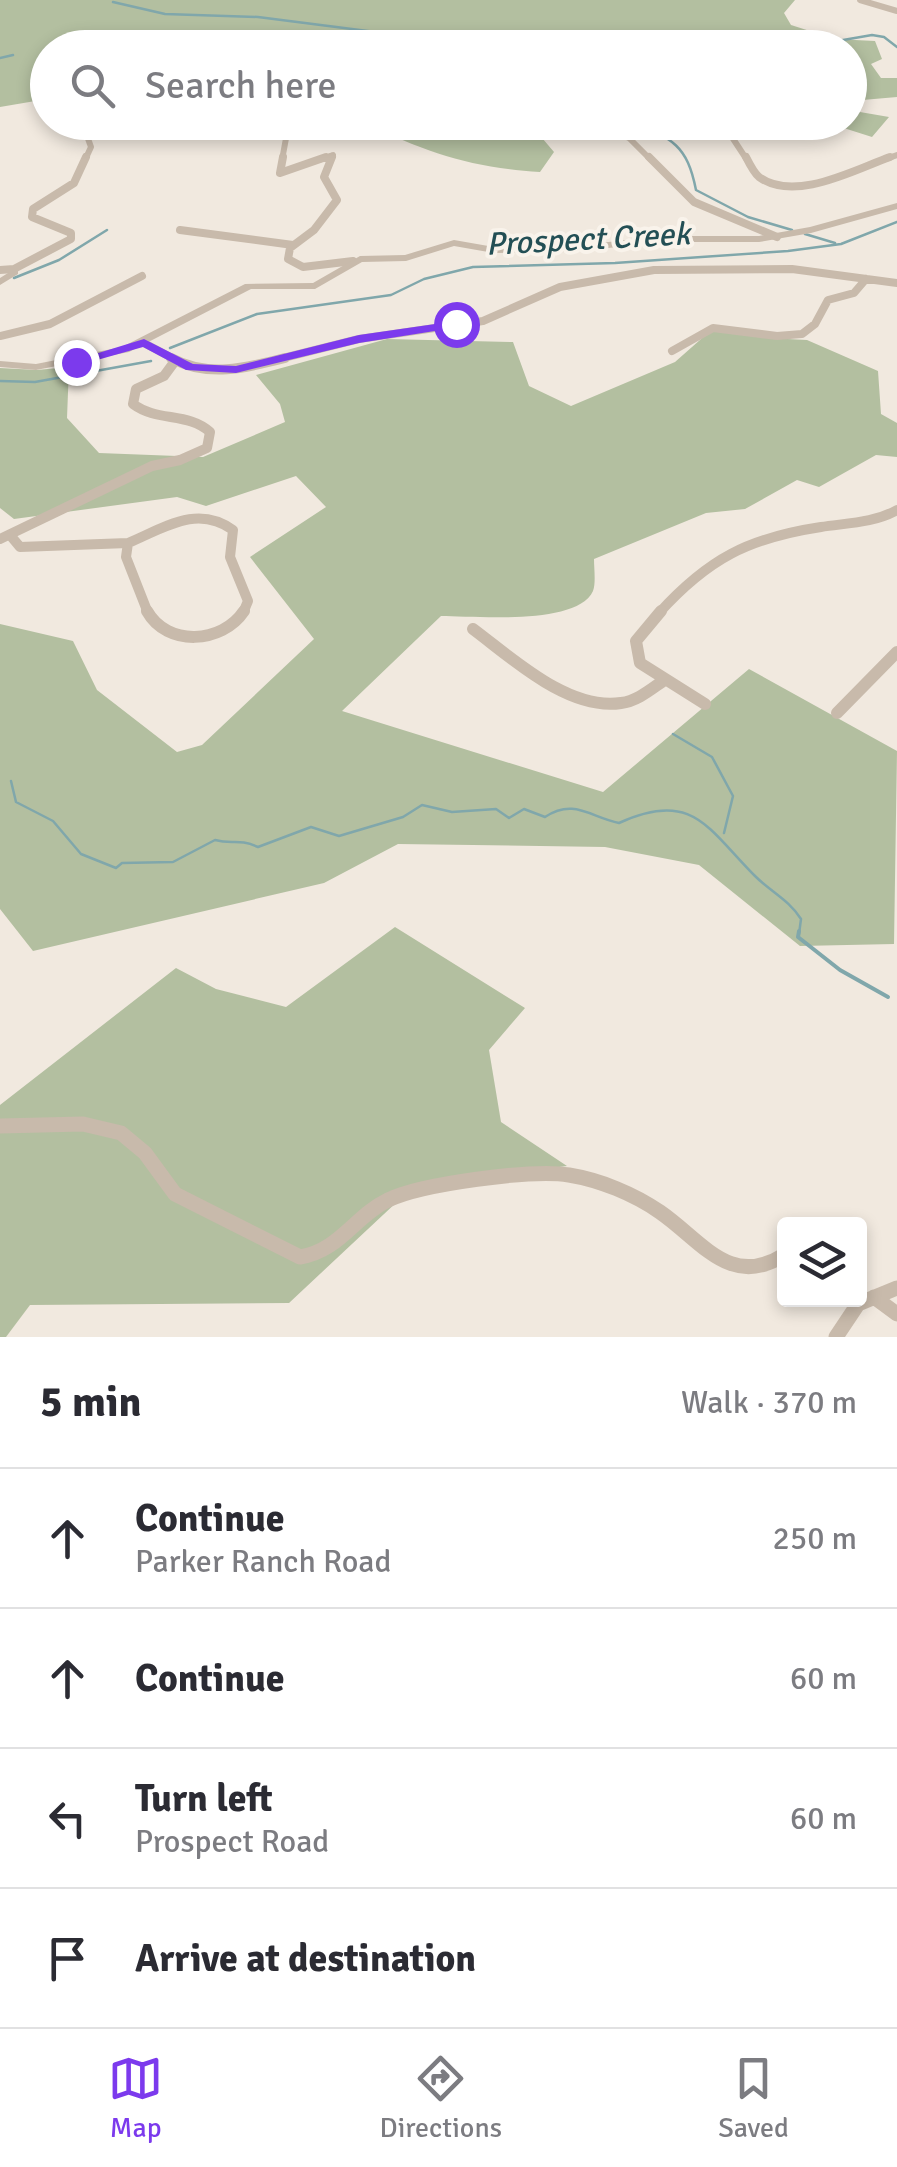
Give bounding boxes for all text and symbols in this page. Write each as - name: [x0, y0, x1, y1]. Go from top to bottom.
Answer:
- search box: [30, 30, 867, 140]
- icon: search: [65, 58, 120, 113]
- text: Search here: [145, 62, 337, 109]
- water label: Prospect Creek: [485, 214, 694, 264]
- route start: [434, 302, 480, 348]
- route end: [54, 340, 100, 386]
- map controls: [777, 1217, 867, 1307]
- button: layers: [777, 1217, 867, 1307]
- text: 5 min: [40, 1377, 141, 1428]
- text: Walk · 370 m: [681, 1383, 857, 1422]
- text: Continue: [135, 1495, 285, 1542]
- icon: ahead: [40, 1511, 95, 1566]
- text: 250 m: [773, 1519, 857, 1558]
- text: Parker Ranch Road: [135, 1542, 391, 1581]
- icon: ahead: [40, 1651, 95, 1706]
- text: Continue: [135, 1655, 285, 1702]
- text: 60 m: [790, 1659, 857, 1698]
- text: Turn left: [135, 1775, 273, 1822]
- icon: left: [40, 1791, 95, 1846]
- text: 60 m: [790, 1799, 857, 1838]
- text: Prospect Road: [135, 1822, 329, 1861]
- icon: arrive: [40, 1931, 95, 1986]
- text: Arrive at destination: [135, 1935, 476, 1982]
- tab: Map: [108, 2051, 163, 2145]
- tab: Directions: [380, 2051, 502, 2145]
- tab: Saved: [718, 2051, 789, 2145]

